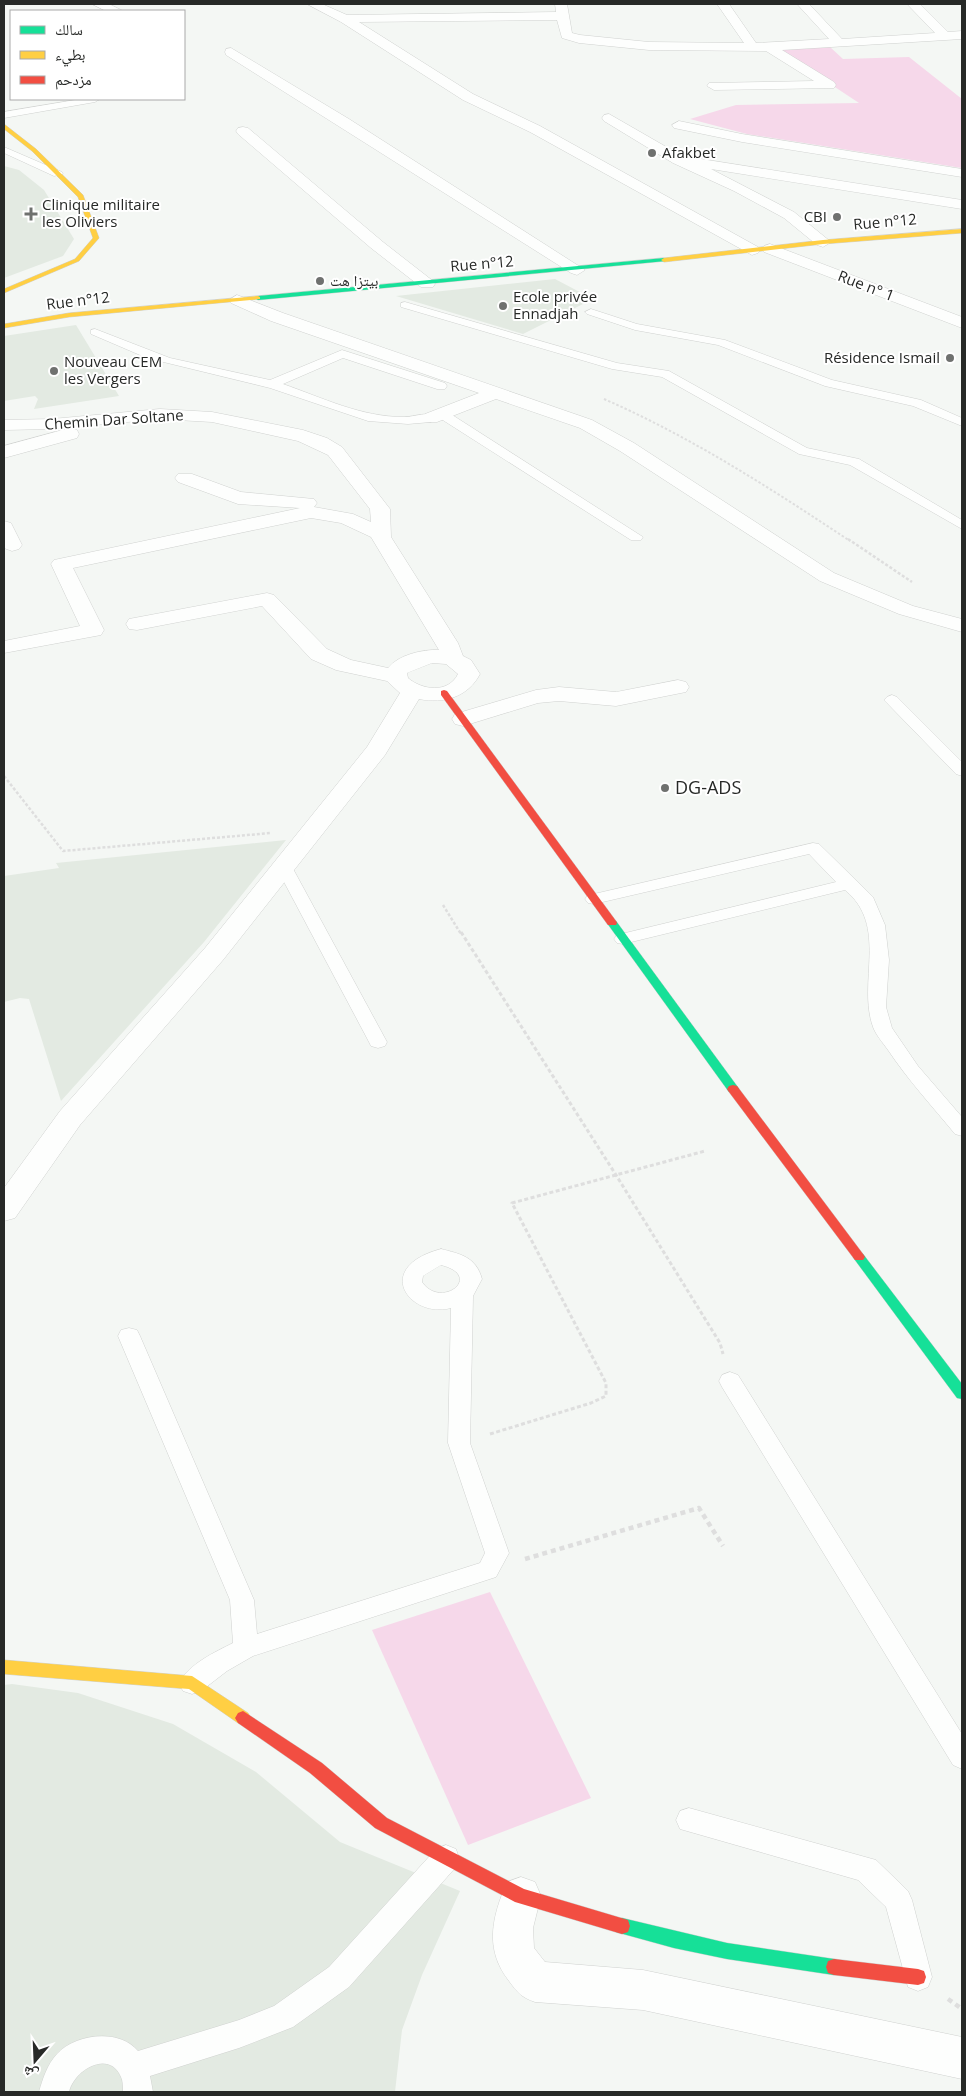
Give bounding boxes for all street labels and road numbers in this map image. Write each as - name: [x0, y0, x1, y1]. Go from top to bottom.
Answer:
- street label: Rue n°12: [852, 208, 917, 234]
- street label: Rue n°12: [449, 250, 514, 276]
- street label: Rue n° 1: [835, 265, 897, 305]
- street label: Rue n°12: [45, 286, 111, 314]
- street label: Chemin Dar Soltane: [44, 404, 184, 434]

